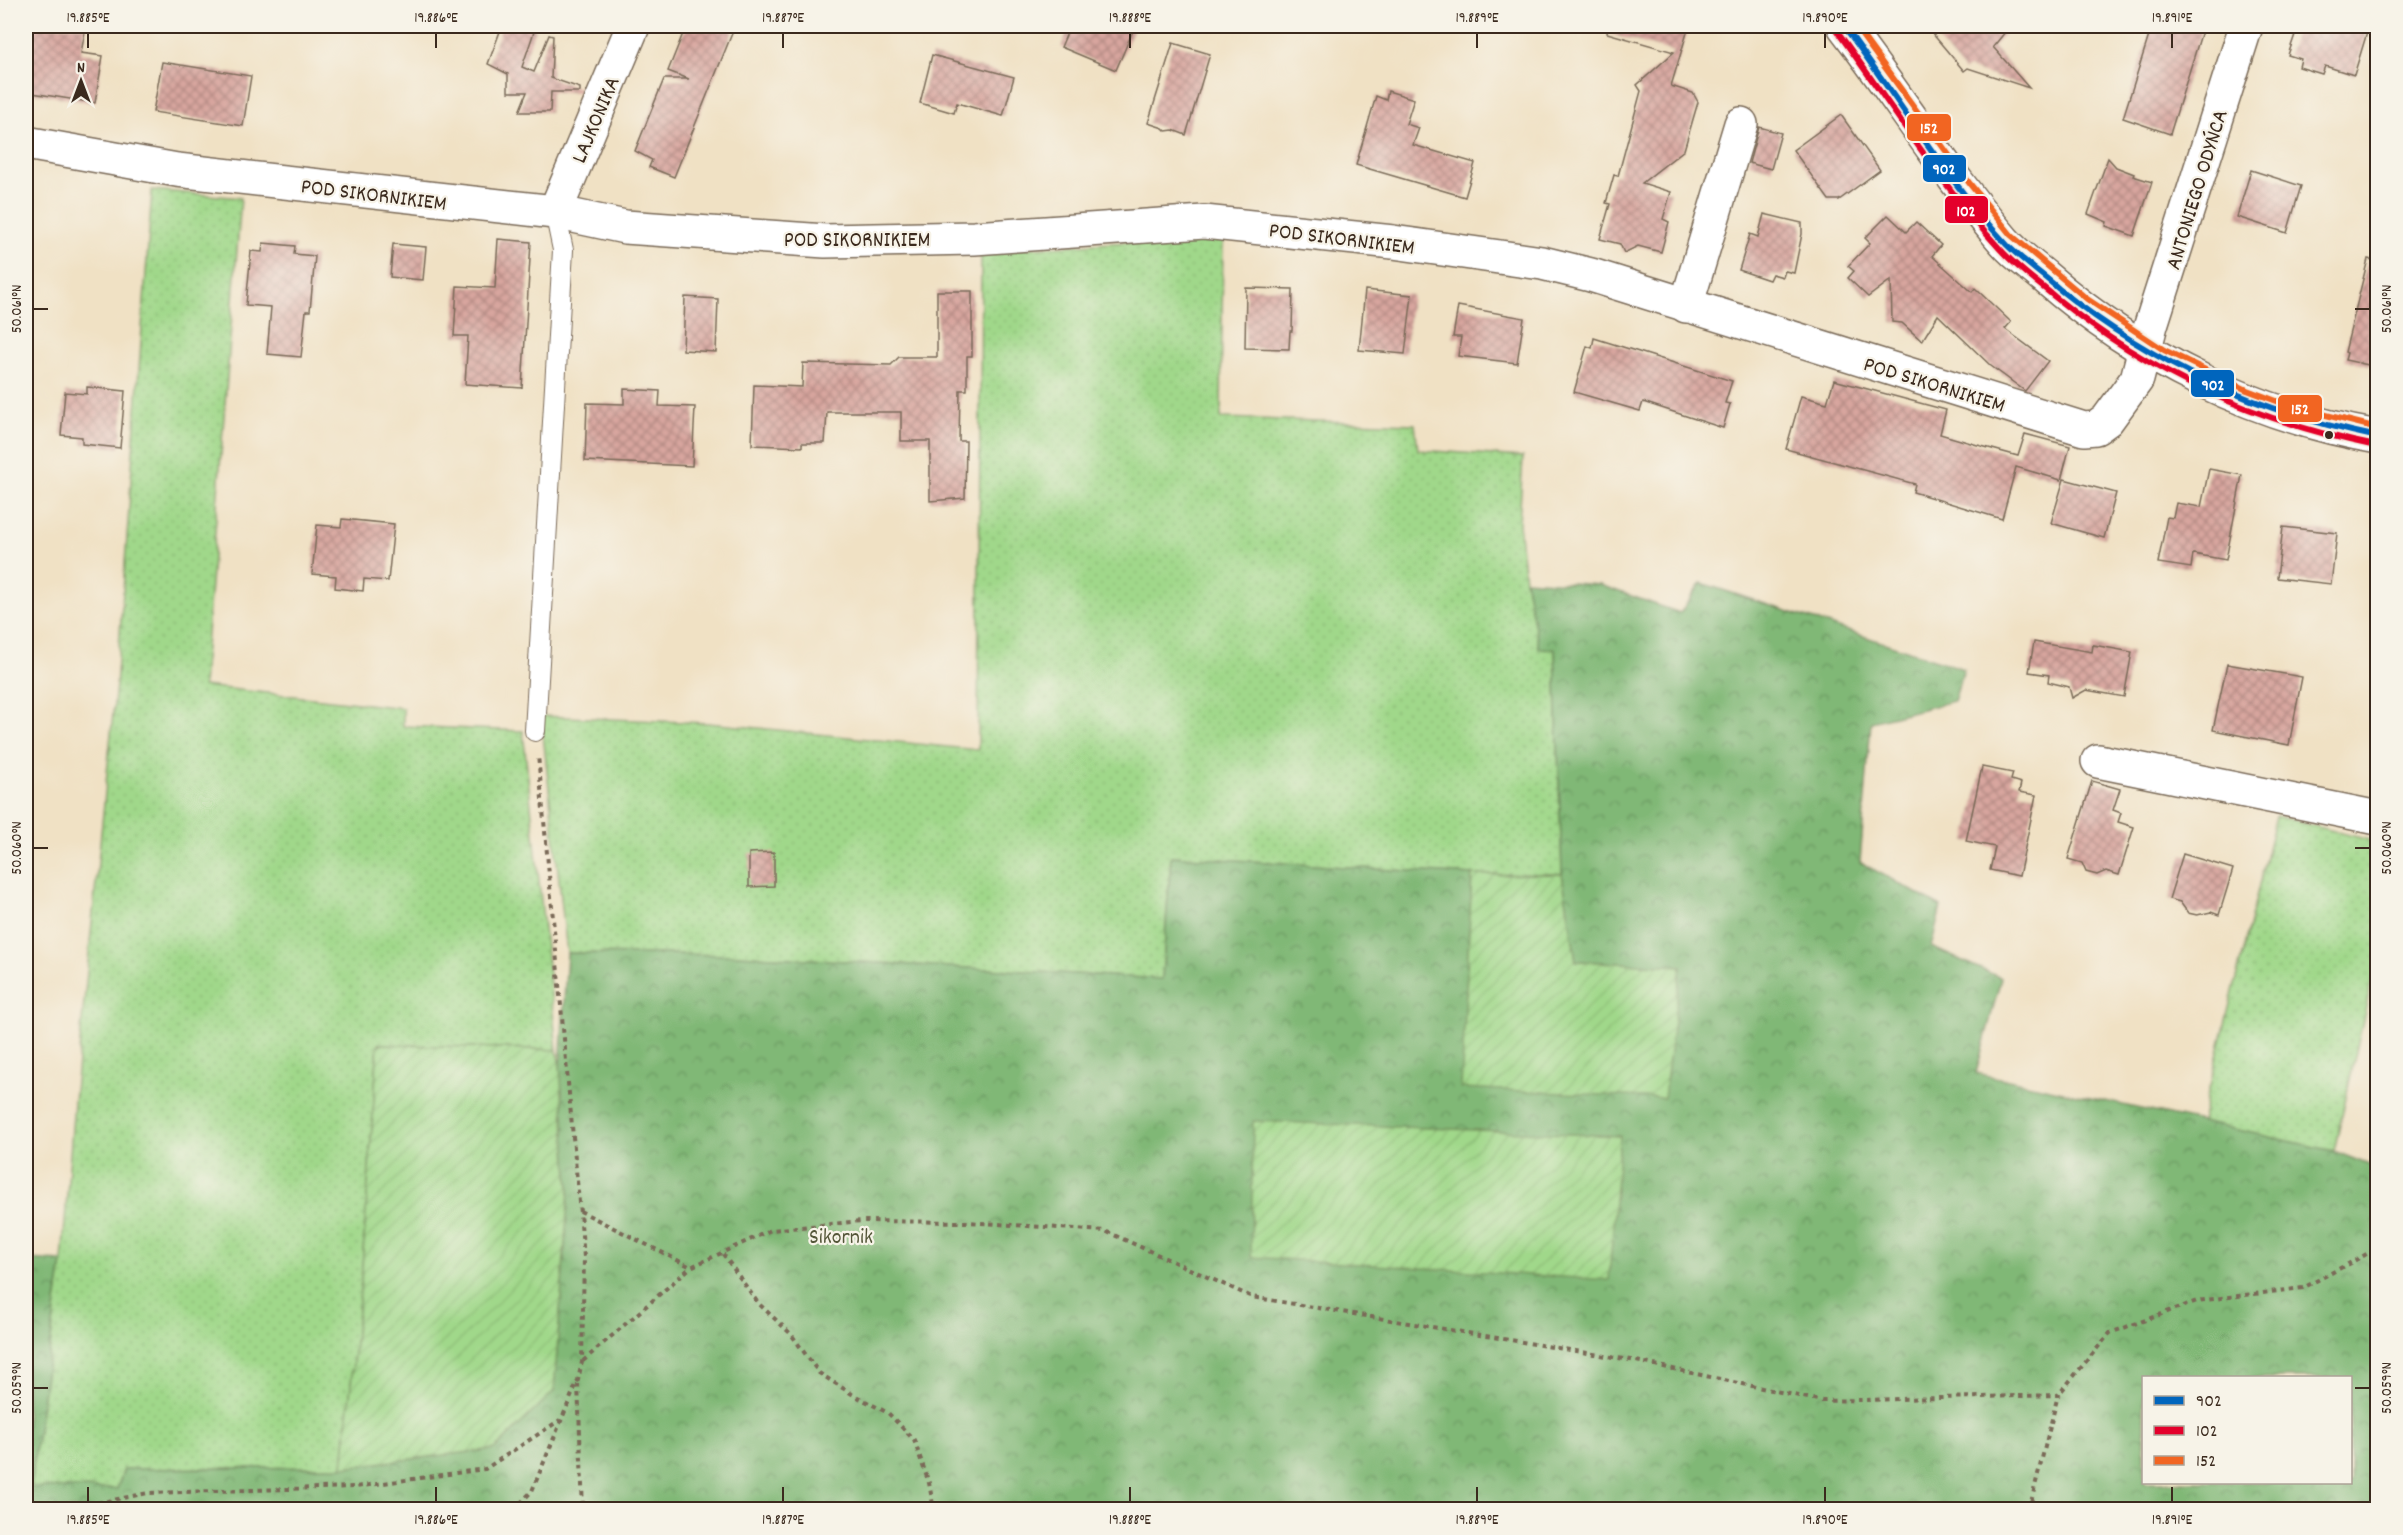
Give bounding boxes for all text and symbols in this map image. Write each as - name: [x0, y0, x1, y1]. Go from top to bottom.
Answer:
- text: 19.885°E: [66, 8, 110, 30]
- text: 19.886°E: [414, 8, 458, 30]
- text: 19.887°E: [762, 8, 804, 30]
- text: 19.888°E: [1109, 8, 1151, 30]
- text: 19.889°E: [1455, 8, 1499, 30]
- text: 19.890°E: [1802, 8, 1848, 30]
- text: 19.891°E: [2152, 8, 2192, 30]
- north arrow: [51, 51, 111, 111]
- text: N: [77, 57, 85, 80]
- street label: LAJKONIKA: [565, 72, 629, 169]
- street label: ANTONIEGO ODYŃCA: [2159, 106, 2237, 274]
- line badge: 152: [1906, 113, 1952, 142]
- text: 152: [1920, 118, 1938, 141]
- line badge: 902: [1922, 154, 1967, 183]
- text: 902: [1932, 159, 1956, 182]
- street label: POD SIKORNIKIEM: [299, 172, 448, 221]
- line badge: 102: [1944, 195, 1989, 224]
- text: 102: [1956, 201, 1976, 224]
- street label: POD SIKORNIKIEM: [1267, 216, 1416, 265]
- street label: POD SIKORNIKIEM: [784, 226, 930, 257]
- text: 50.061°N: [7, 285, 29, 333]
- text: 50.061°N: [2377, 285, 2399, 333]
- street label: POD SIKORNIKIEM: [1859, 350, 2009, 423]
- line badge: 902: [2190, 369, 2235, 398]
- text: 902: [2201, 375, 2225, 398]
- line badge: 152: [2277, 394, 2323, 423]
- text: 152: [2291, 399, 2309, 422]
- unlabelled marker: [2323, 429, 2335, 441]
- text: 50.060°N: [7, 821, 29, 875]
- text: 50.060°N: [2377, 821, 2399, 875]
- park label: Sikornik: [809, 1223, 873, 1254]
- text: 50.059°N: [7, 1362, 29, 1414]
- text: 50.059°N: [2377, 1362, 2399, 1414]
- legend: [2142, 1376, 2352, 1484]
- text: 902: [2196, 1390, 2222, 1415]
- text: 102: [2196, 1420, 2218, 1445]
- text: 152: [2196, 1450, 2216, 1475]
- text: 19.885°E: [66, 1510, 110, 1532]
- text: 19.886°E: [414, 1510, 458, 1532]
- text: 19.887°E: [762, 1510, 804, 1532]
- text: 19.888°E: [1109, 1510, 1151, 1532]
- text: 19.889°E: [1455, 1510, 1499, 1532]
- text: 19.890°E: [1802, 1510, 1848, 1532]
- text: 19.891°E: [2152, 1510, 2192, 1532]

